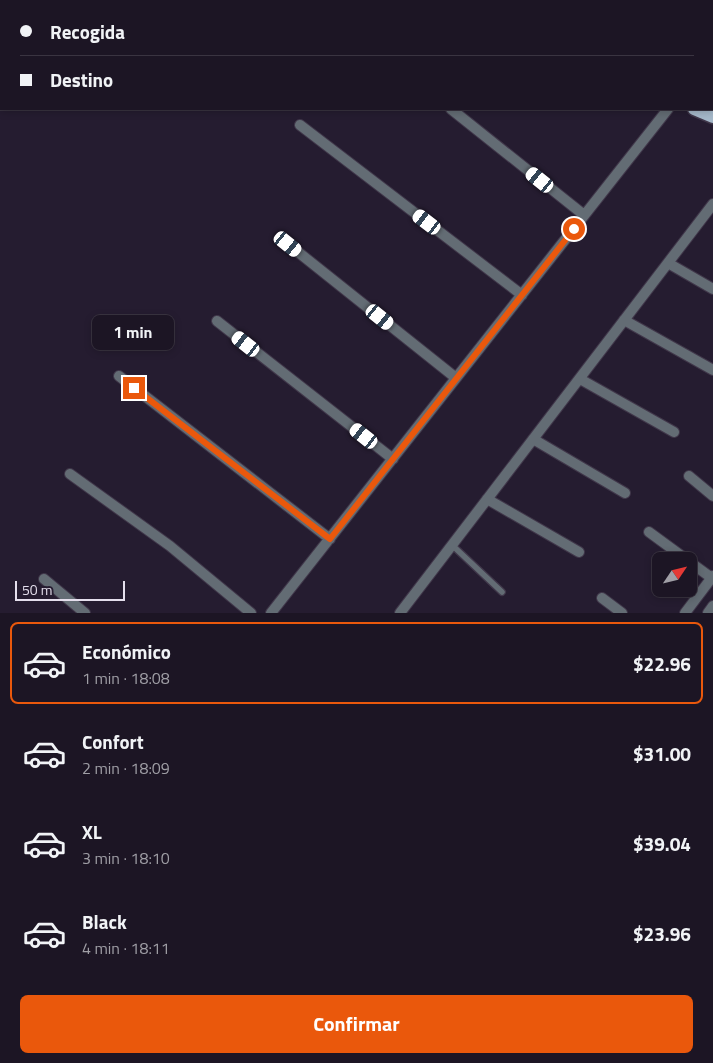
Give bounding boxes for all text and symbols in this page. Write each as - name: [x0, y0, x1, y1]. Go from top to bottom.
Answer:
- text: Recogida: [50, 17, 125, 46]
- text: Destino: [50, 65, 113, 94]
- car: [523, 165, 556, 195]
- car: [410, 207, 443, 237]
- route start: [563, 218, 585, 240]
- car: [271, 229, 304, 259]
- car: [363, 302, 396, 332]
- callout: 1 min: [93, 316, 175, 350]
- text: 1 min: [114, 320, 152, 344]
- car: [229, 329, 262, 359]
- route end: [123, 377, 145, 399]
- car: [347, 421, 380, 451]
- north arrow: [652, 552, 698, 598]
- map controls: [652, 552, 697, 597]
- scale bar: [15, 578, 125, 601]
- text: 50 m: [22, 579, 52, 600]
- text: Económico: [82, 637, 171, 666]
- icon: car: [22, 641, 67, 686]
- text: $22.96: [633, 649, 691, 678]
- text: 1 min · 18:08: [82, 666, 170, 690]
- text: Confort: [82, 727, 144, 756]
- icon: car: [22, 731, 67, 776]
- text: $31.00: [633, 739, 691, 768]
- text: 2 min · 18:09: [82, 756, 170, 780]
- text: XL: [82, 817, 102, 846]
- icon: car: [22, 821, 67, 866]
- text: $39.04: [633, 829, 691, 858]
- text: 3 min · 18:10: [82, 846, 170, 870]
- text: Black: [82, 907, 127, 936]
- icon: car: [22, 911, 67, 956]
- text: $23.96: [633, 919, 691, 948]
- text: 4 min · 18:11: [82, 936, 170, 960]
- button: Confirmar: [20, 995, 693, 1053]

